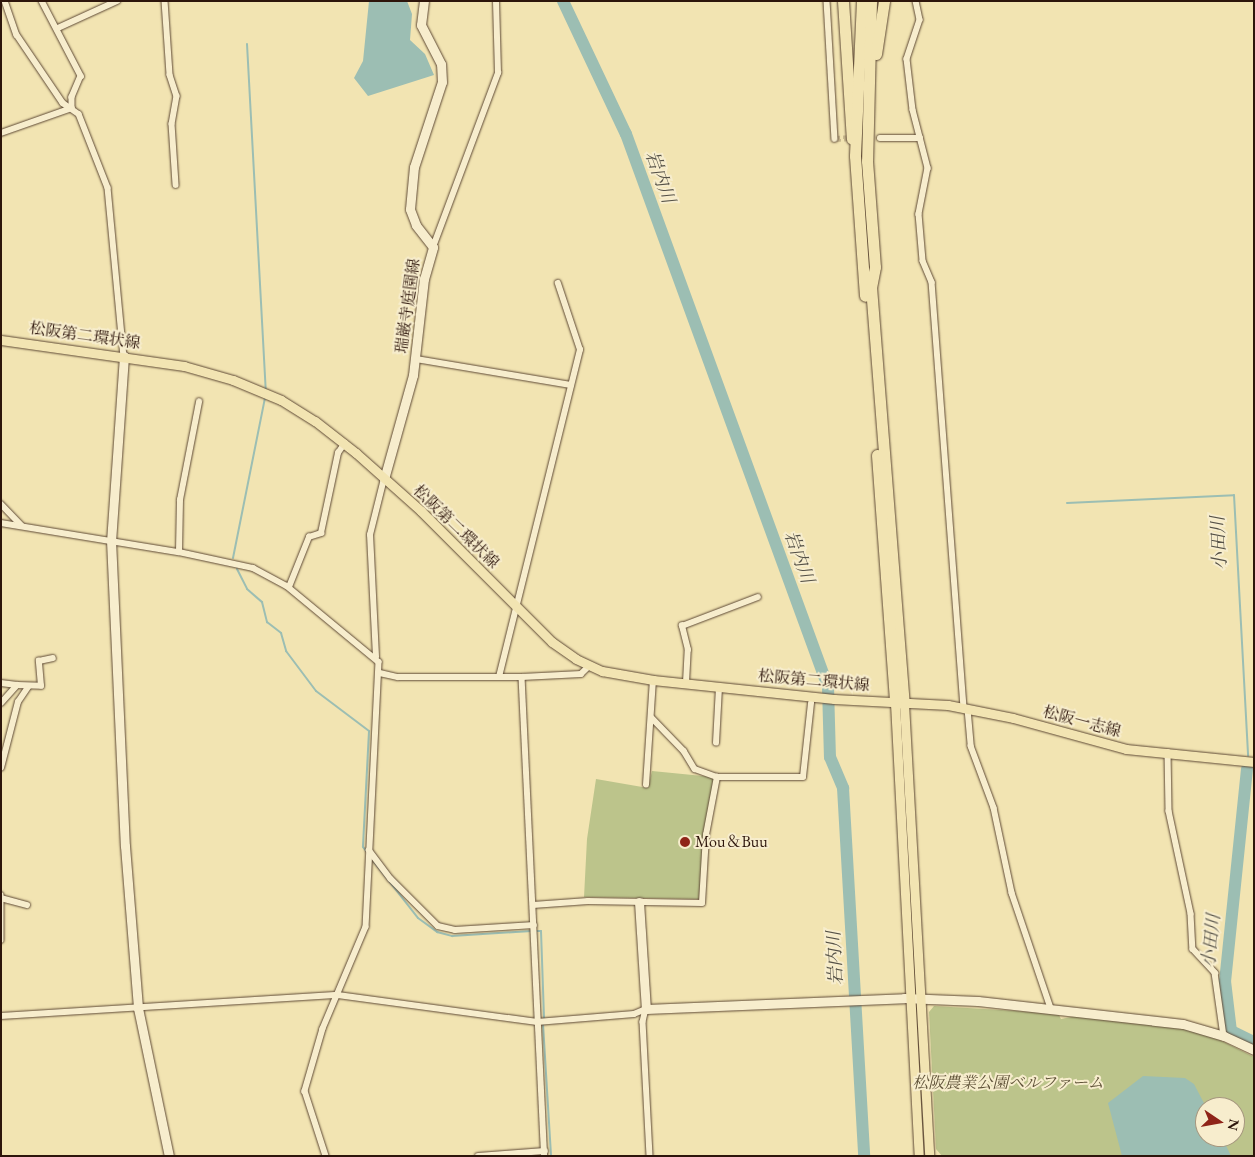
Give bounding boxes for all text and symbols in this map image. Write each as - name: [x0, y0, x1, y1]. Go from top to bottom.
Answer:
- water label: 岩内川: [641, 148, 679, 206]
- street label: 瑞巌寺庭園線: [392, 257, 424, 355]
- street label: 松阪第二環状線: [28, 319, 142, 353]
- street label: 松阪第二環状線: [409, 481, 503, 573]
- water label: 小田川: [1207, 515, 1231, 571]
- water label: 岩内川: [780, 528, 818, 586]
- street label: 松阪第二環状線: [757, 667, 871, 695]
- street label: 松阪一志線: [1041, 702, 1123, 742]
- place label: Mou＆Buu: [695, 832, 768, 852]
- marker: Mou＆Buu: [679, 836, 691, 848]
- water label: 小田川: [1197, 913, 1225, 969]
- water label: 岩内川: [823, 930, 847, 986]
- park label: 松阪農業公園ベルファーム: [912, 1073, 1104, 1093]
- north arrow: [1195, 1097, 1245, 1147]
- text: N: [1224, 1117, 1244, 1132]

